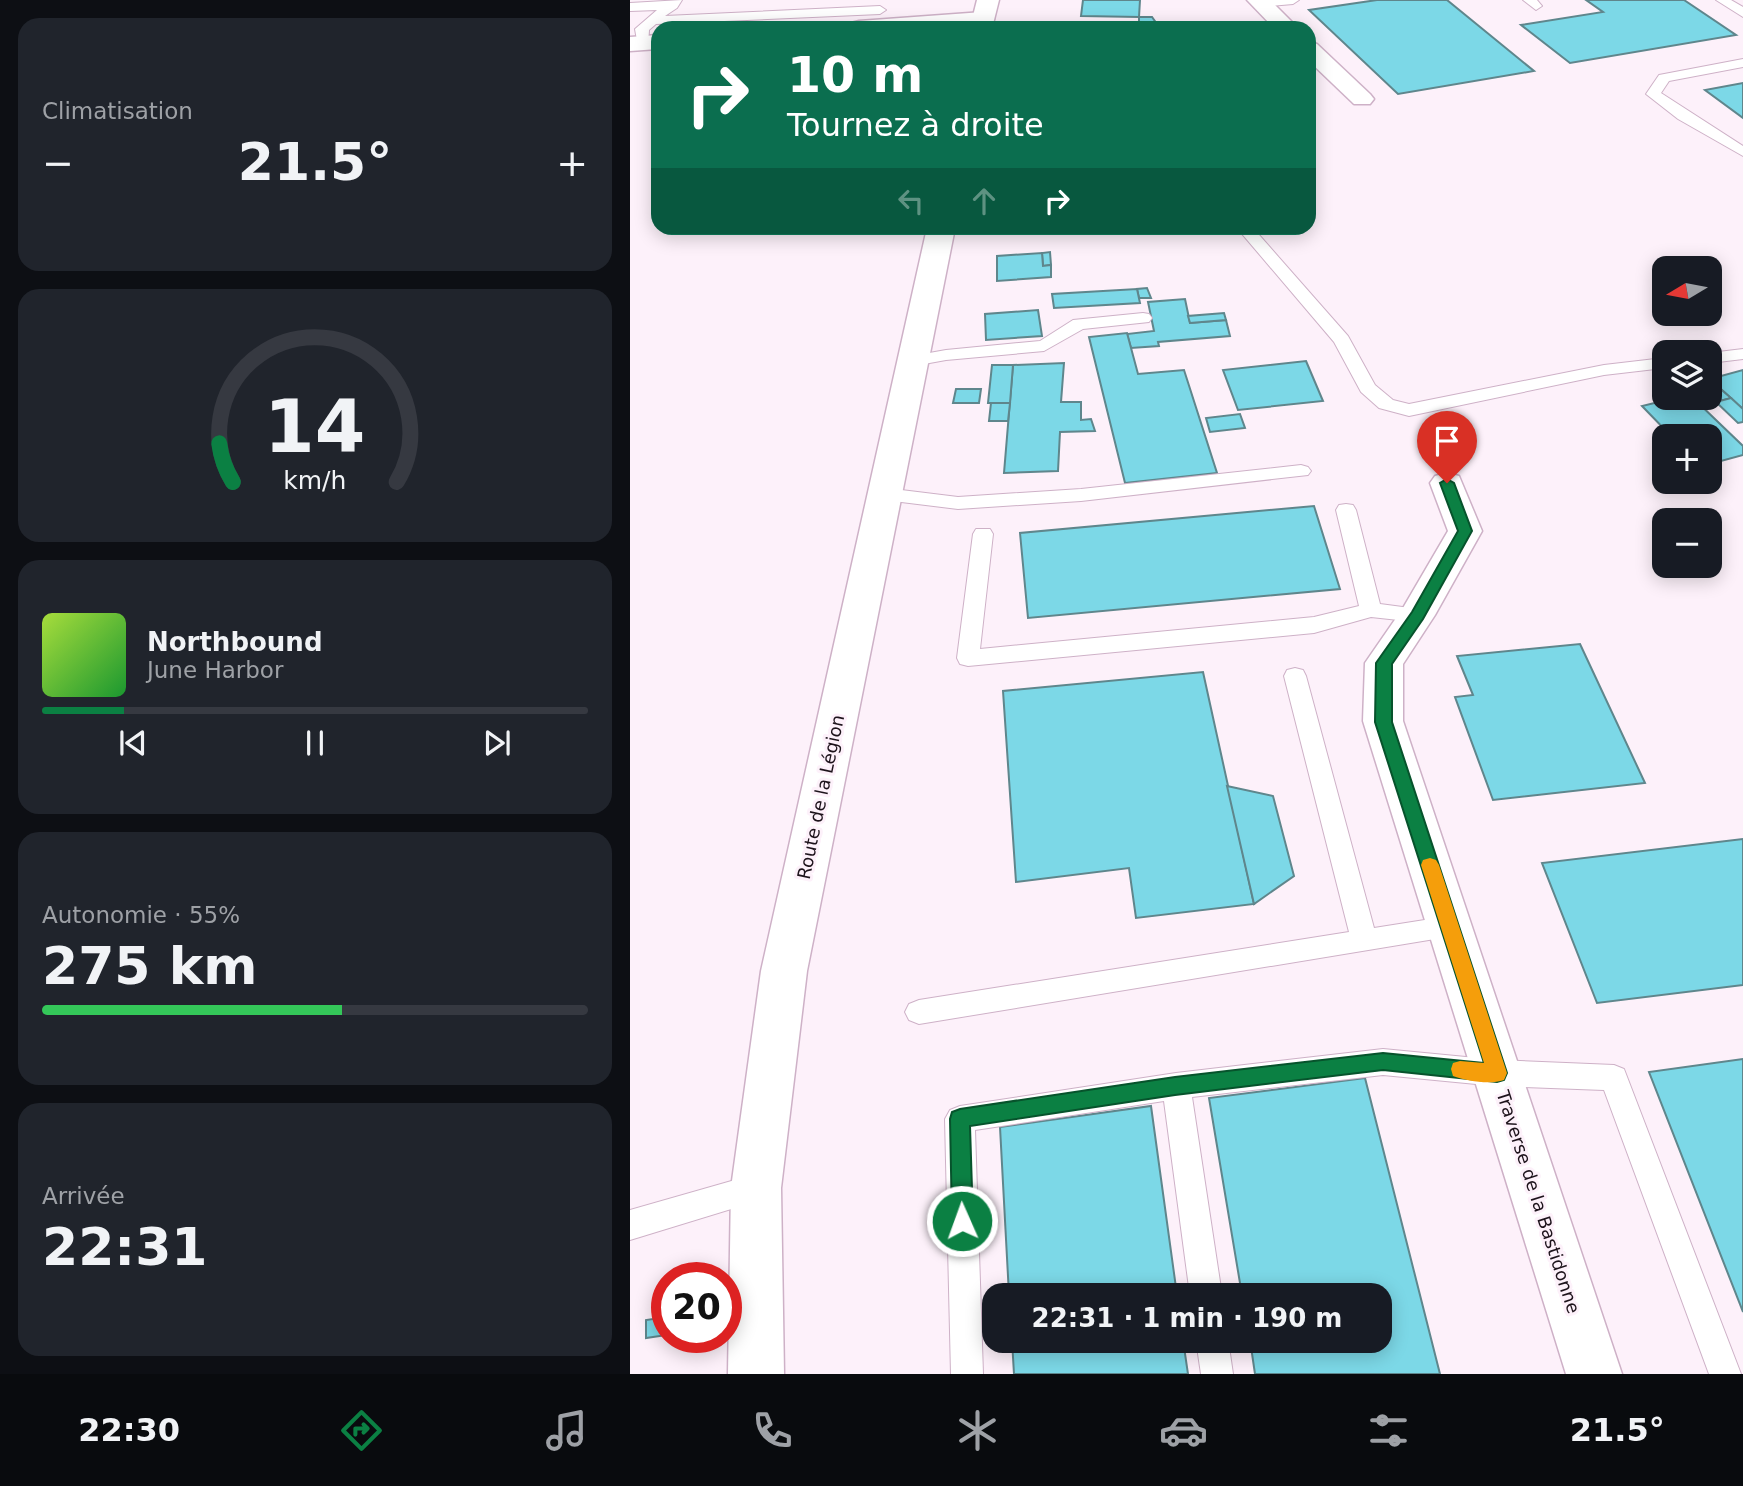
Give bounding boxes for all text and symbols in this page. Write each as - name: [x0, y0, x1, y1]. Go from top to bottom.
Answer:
- text: 10 m: [787, 47, 923, 104]
- icon: right: [672, 49, 763, 140]
- text: Climatisation: [42, 98, 193, 124]
- text: Tournez à droite: [787, 106, 1044, 144]
- text: 21.5°: [238, 132, 392, 192]
- text: −: [42, 141, 74, 185]
- text: +: [556, 141, 588, 185]
- icon: left: [892, 182, 930, 220]
- icon: ahead: [965, 182, 1003, 220]
- icon: right: [1038, 182, 1076, 220]
- north arrow: [1652, 256, 1722, 326]
- map controls: [1652, 256, 1722, 578]
- button: layers: [1652, 340, 1722, 410]
- text: 14: [264, 384, 366, 469]
- pin: [1417, 411, 1477, 483]
- icon: arrive: [1428, 422, 1466, 460]
- button: +: [1652, 424, 1722, 494]
- text: km/h: [283, 466, 347, 495]
- button: −: [1652, 508, 1722, 578]
- text: Northbound: [147, 627, 323, 657]
- text: June Harbor: [147, 657, 283, 683]
- street label: Route de la Légion: [793, 713, 848, 881]
- icon: previous: [114, 724, 152, 762]
- icon: pause: [296, 724, 334, 762]
- icon: next: [478, 724, 516, 762]
- text: Autonomie · 55%: [42, 902, 240, 928]
- text: 275 km: [42, 936, 257, 996]
- street label: Traverse de la Bastidonne: [1492, 1087, 1584, 1316]
- text: Arrivée: [42, 1183, 125, 1209]
- position arrow: [925, 1184, 999, 1258]
- text: 22:31: [42, 1217, 208, 1277]
- speed limit sign: 20: [651, 1262, 742, 1353]
- text: 22:31 · 1 min · 190 m: [1032, 1303, 1342, 1333]
- icon: directions: [337, 1406, 386, 1455]
- icon: music: [542, 1406, 591, 1455]
- icon: phone: [748, 1406, 797, 1455]
- icon: climate: [953, 1406, 1002, 1455]
- icon: car: [1159, 1406, 1208, 1455]
- icon: filters: [1364, 1406, 1413, 1455]
- text: 22:30: [78, 1411, 180, 1449]
- text: 21.5°: [1570, 1411, 1665, 1449]

